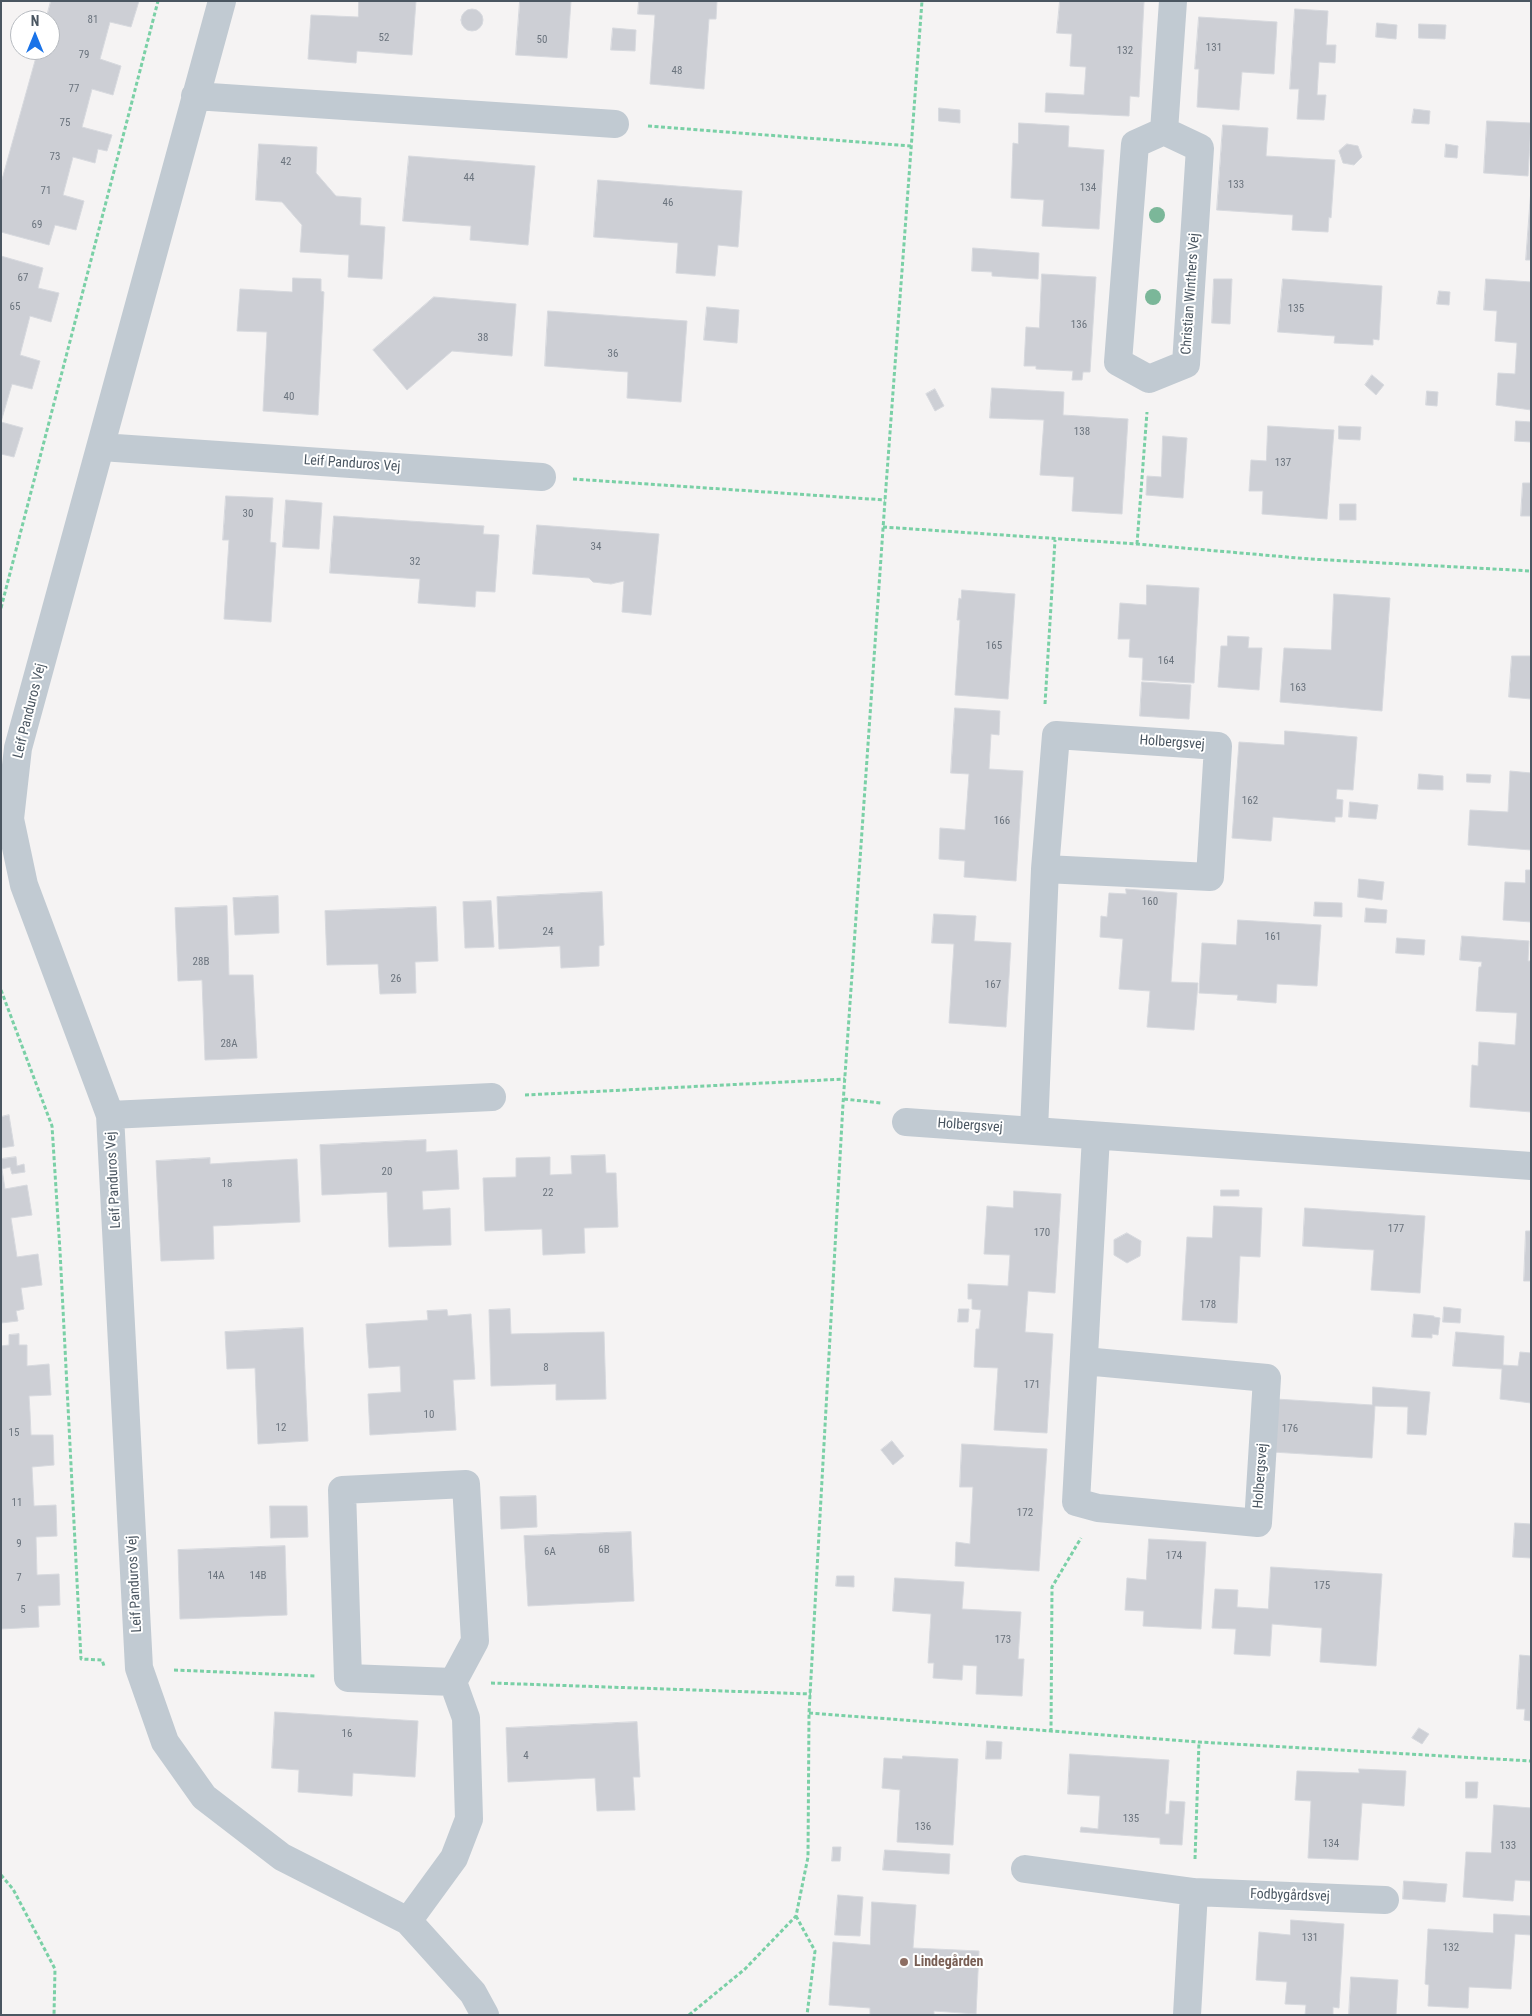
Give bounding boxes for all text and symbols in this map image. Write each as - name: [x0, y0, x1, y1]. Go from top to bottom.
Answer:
- north arrow: [10, 10, 60, 60]
- text: N: [31, 13, 39, 29]
- house number: 81: [88, 13, 98, 27]
- house number: 52: [379, 31, 389, 45]
- house number: 50: [537, 33, 547, 47]
- house number: 131: [1206, 41, 1222, 55]
- house number: 132: [1117, 44, 1133, 58]
- house number: 79: [79, 48, 89, 62]
- house number: 48: [672, 64, 682, 78]
- house number: 77: [69, 82, 79, 96]
- house number: 75: [60, 116, 70, 130]
- house number: 73: [50, 150, 60, 164]
- house number: 42: [281, 155, 291, 169]
- house number: 44: [464, 171, 474, 185]
- house number: 133: [1228, 178, 1244, 192]
- house number: 134: [1080, 181, 1096, 195]
- house number: 71: [41, 184, 51, 198]
- house number: 46: [663, 196, 673, 210]
- house number: 69: [32, 218, 42, 232]
- street label: Christian Winthers Vej: [1178, 233, 1204, 355]
- house number: 67: [18, 271, 28, 285]
- house number: 65: [10, 300, 20, 314]
- house number: 135: [1288, 302, 1304, 316]
- house number: 136: [1071, 318, 1087, 332]
- house number: 38: [478, 331, 488, 345]
- house number: 36: [608, 347, 618, 361]
- house number: 40: [284, 390, 294, 404]
- house number: 138: [1074, 425, 1090, 439]
- street label: Leif Panduros Vej: [303, 452, 401, 476]
- house number: 137: [1275, 456, 1291, 470]
- house number: 30: [243, 507, 253, 521]
- house number: 34: [591, 540, 601, 554]
- house number: 32: [410, 555, 420, 569]
- house number: 165: [986, 639, 1002, 653]
- house number: 164: [1158, 654, 1174, 668]
- street label: Leif Panduros Vej: [10, 662, 50, 760]
- house number: 163: [1290, 681, 1306, 695]
- street label: Holbergsvej: [1139, 732, 1205, 754]
- house number: 162: [1242, 794, 1258, 808]
- house number: 166: [994, 814, 1010, 828]
- house number: 160: [1142, 895, 1158, 909]
- house number: 24: [543, 925, 553, 939]
- house number: 161: [1265, 930, 1281, 944]
- house number: 28B: [193, 955, 209, 969]
- house number: 26: [391, 972, 401, 986]
- house number: 167: [985, 978, 1001, 992]
- house number: 28A: [220, 1037, 238, 1051]
- street label: Holbergsvej: [937, 1115, 1003, 1137]
- street label: Leif Panduros Vej: [103, 1131, 125, 1229]
- house number: 20: [382, 1165, 392, 1179]
- house number: 18: [222, 1177, 232, 1191]
- house number: 22: [543, 1186, 553, 1200]
- house number: 177: [1388, 1222, 1404, 1236]
- house number: 170: [1034, 1226, 1050, 1240]
- house number: 178: [1200, 1298, 1216, 1312]
- house number: 8: [543, 1361, 549, 1375]
- house number: 171: [1024, 1378, 1040, 1392]
- house number: 10: [424, 1408, 434, 1422]
- house number: 12: [276, 1421, 286, 1435]
- house number: 176: [1282, 1422, 1298, 1436]
- house number: 15: [9, 1426, 19, 1440]
- street label: Holbergsvej: [1250, 1443, 1272, 1509]
- house number: 11: [12, 1496, 22, 1510]
- house number: 172: [1017, 1506, 1033, 1520]
- street label: Leif Panduros Vej: [124, 1535, 146, 1633]
- house number: 9: [16, 1537, 22, 1551]
- house number: 6B: [598, 1543, 610, 1557]
- house number: 6A: [544, 1545, 556, 1559]
- house number: 174: [1166, 1549, 1182, 1563]
- house number: 14A: [207, 1569, 225, 1583]
- house number: 14B: [250, 1569, 266, 1583]
- house number: 7: [16, 1571, 22, 1585]
- house number: 175: [1314, 1579, 1330, 1593]
- house number: 5: [20, 1603, 26, 1617]
- house number: 173: [995, 1633, 1011, 1647]
- house number: 16: [342, 1727, 352, 1741]
- house number: 4: [523, 1749, 529, 1763]
- house number: 135: [1123, 1812, 1139, 1826]
- house number: 136: [915, 1820, 931, 1834]
- house number: 134: [1323, 1837, 1339, 1851]
- house number: 133: [1500, 1839, 1516, 1853]
- street label: Fodbygårdsvej: [1250, 1886, 1330, 1906]
- house number: 131: [1302, 1931, 1318, 1945]
- house number: 132: [1443, 1941, 1459, 1955]
- place label: Lindegården: [914, 1954, 983, 1970]
- marker: Lindegården: [898, 1956, 910, 1968]

